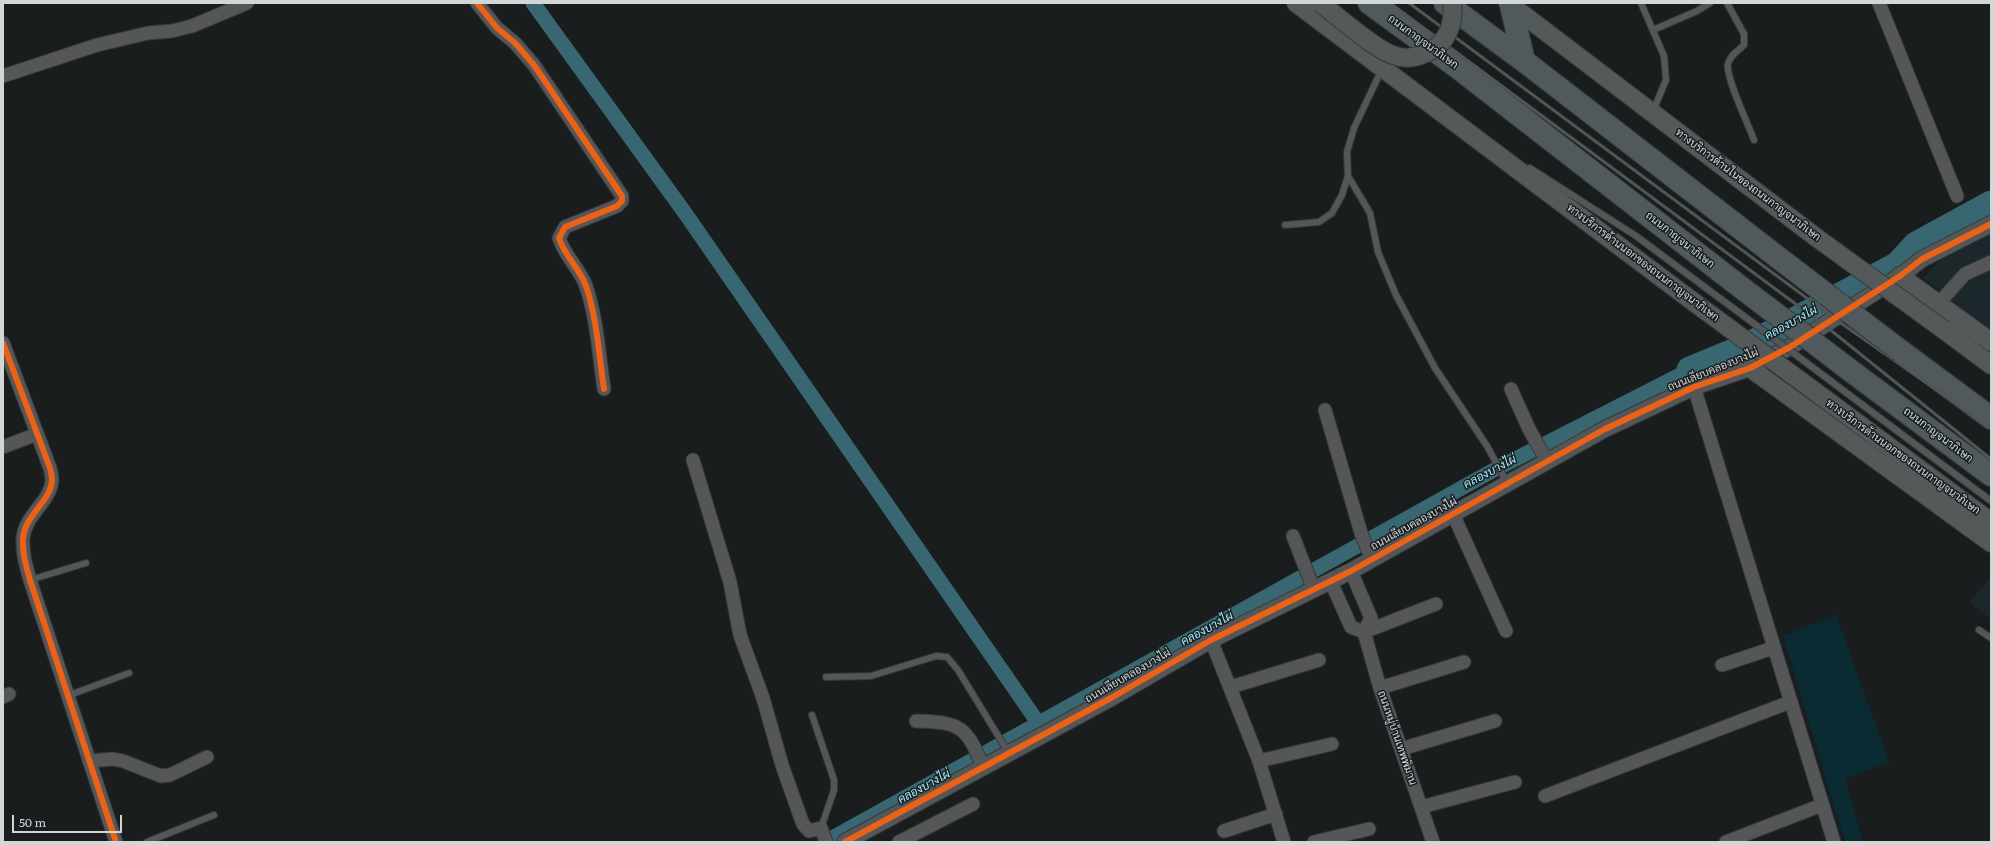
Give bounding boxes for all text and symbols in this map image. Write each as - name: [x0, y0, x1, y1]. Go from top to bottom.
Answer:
- street label: ถนนกาญจนาภิเษก: [1385, 12, 1461, 72]
- street label: ทางบริการด้านในของถนนกาญจนาภิเษก: [1673, 126, 1823, 244]
- street label: ทางบริการด้านนอกของถนนกาญจนาภิเษก: [1564, 201, 1722, 325]
- street label: ถนนกาญจนาภิเษก: [1643, 209, 1717, 271]
- water label: คลองบางไผ่: [1762, 303, 1820, 343]
- street label: ถนนเลียบคลองบางไผ่: [1666, 346, 1760, 394]
- street label: ทางบริการด้านนอกของถนนกาญจนาภิเษก: [1823, 397, 1983, 517]
- street label: ถนนกาญจนาภิเษก: [1901, 405, 1975, 465]
- water label: คลองบางไผ่: [1461, 452, 1519, 492]
- street label: ถนนเลียบคลองบางไผ่: [1369, 495, 1459, 553]
- water label: คลองบางไผ่: [1178, 609, 1236, 649]
- street label: ถนนเลียบคลองบางไผ่: [1083, 646, 1173, 706]
- street label: ถนนหมู่บ้านเทพพิมาน: [1375, 689, 1419, 787]
- water label: คลองบางไผ่: [895, 767, 953, 807]
- scale bar: [14, 807, 124, 833]
- text: 50 m: [19, 813, 46, 831]

